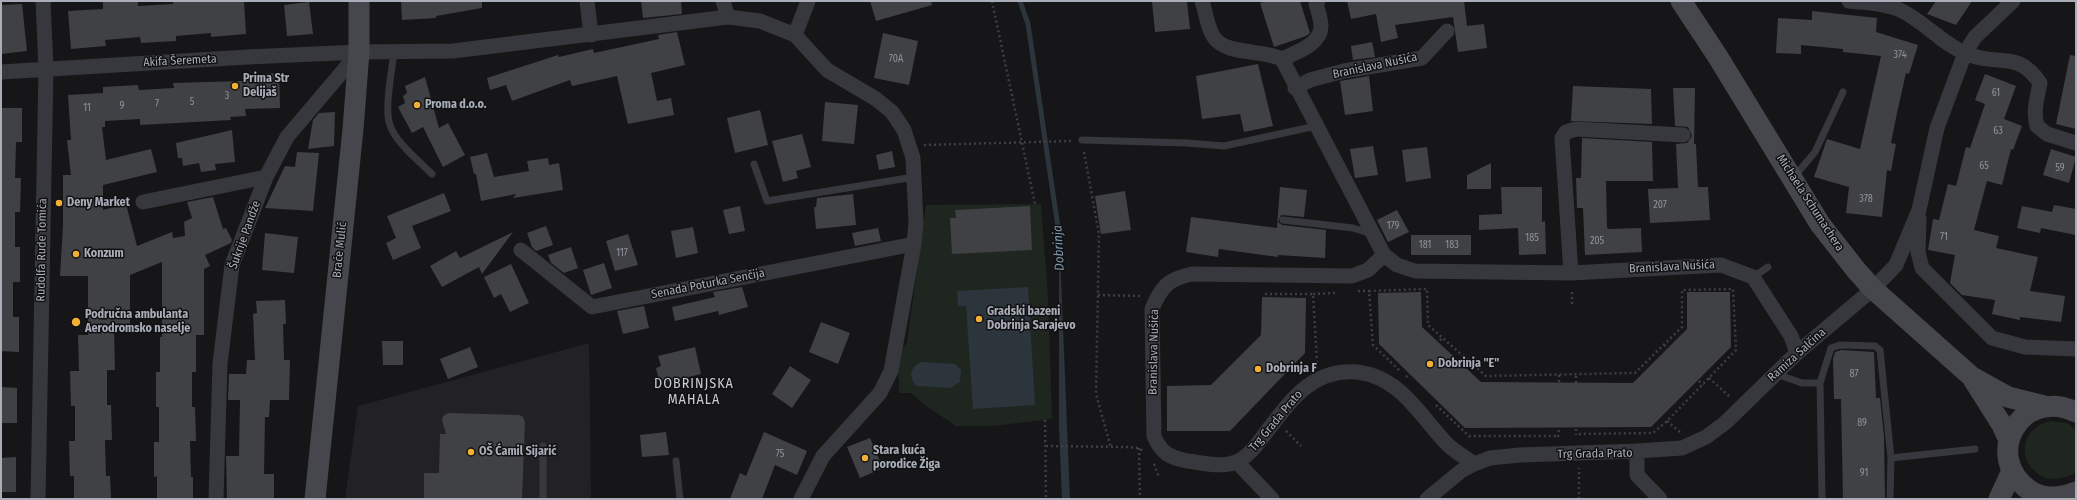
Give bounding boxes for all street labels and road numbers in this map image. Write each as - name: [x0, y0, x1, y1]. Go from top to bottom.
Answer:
- street label: Branislava Nušića: [1331, 50, 1419, 82]
- street label: Akifa Šeremeta: [143, 52, 217, 70]
- street label: Michaela Schumachera: [1773, 152, 1847, 254]
- street label: Rudolfa Rude Tomića: [34, 198, 50, 302]
- street label: Šukrije Pandže: [226, 199, 264, 271]
- street label: Braće Mulić: [330, 221, 350, 279]
- street label: Branislava Nušića: [1629, 258, 1715, 276]
- street label: Senada Poturka Senčija: [650, 266, 766, 302]
- street label: Branislava Nušića: [1146, 309, 1162, 395]
- street label: Ramiza Salčina: [1765, 325, 1829, 385]
- street label: Trg Grada Prato: [1246, 388, 1306, 454]
- street label: Trg Grada Prato: [1557, 446, 1633, 462]

